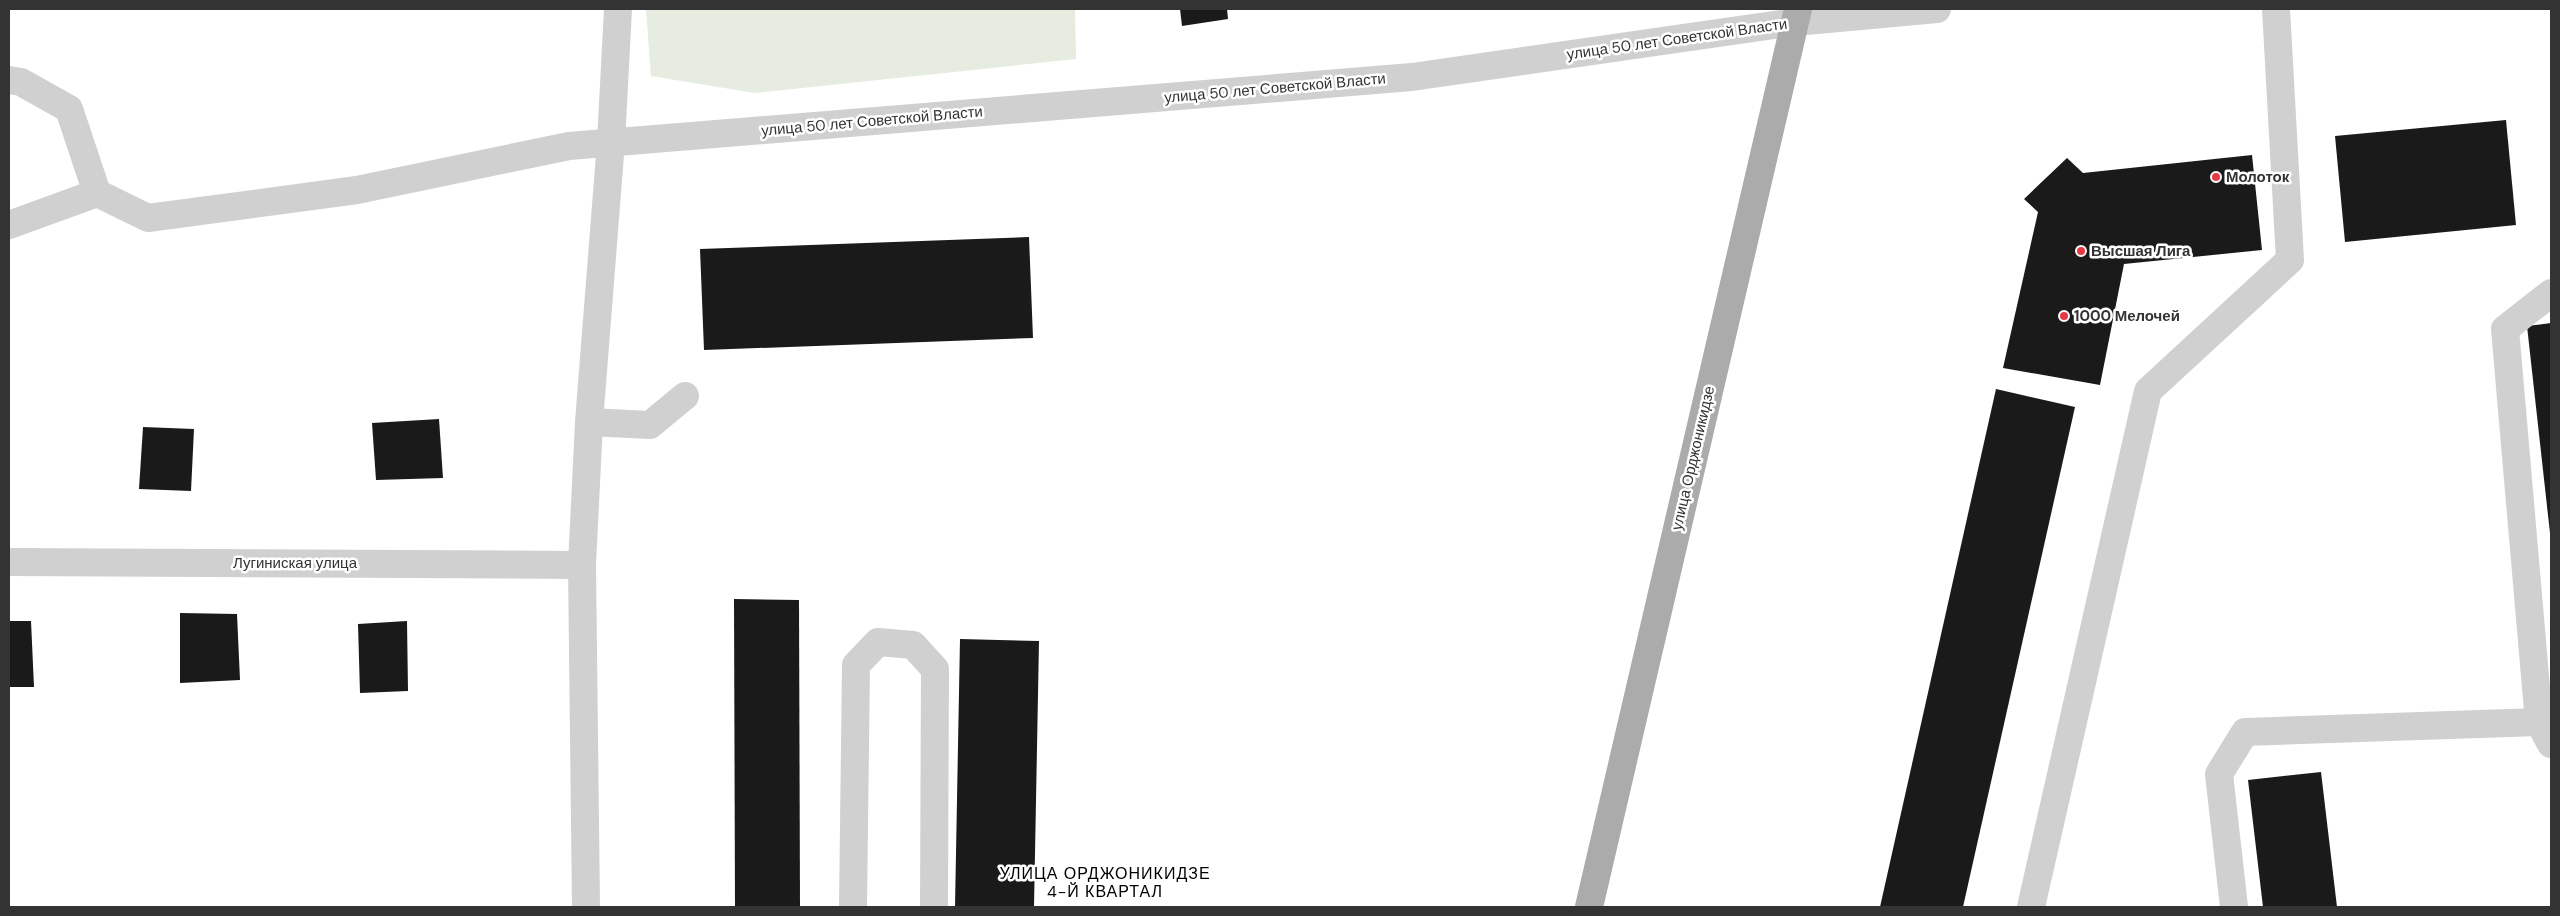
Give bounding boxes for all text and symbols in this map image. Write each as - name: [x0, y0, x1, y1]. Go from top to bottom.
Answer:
- street label: улица 50 лет Советской Власти: [1565, 14, 1789, 64]
- street label: улица 50 лет Советской Власти: [1163, 68, 1387, 108]
- street label: улица 50 лет Советской Власти: [760, 101, 984, 141]
- place label: Молоток: [2226, 167, 2290, 187]
- marker: Молоток: [2210, 171, 2222, 183]
- place label: Высшая Лига: [2091, 241, 2191, 261]
- marker: Высшая Лига: [2075, 245, 2087, 257]
- place label: 1000 Мелочей: [2074, 306, 2180, 326]
- marker: 1000 Мелочей: [2058, 310, 2070, 322]
- street label: улица Орджоникидзе: [1667, 384, 1719, 532]
- street label: Лугиниская улица: [233, 553, 358, 573]
- district label: УЛИЦА ОРДЖОНИКИДЗЕ 4-Й КВАРТАЛ: [999, 863, 1211, 902]

